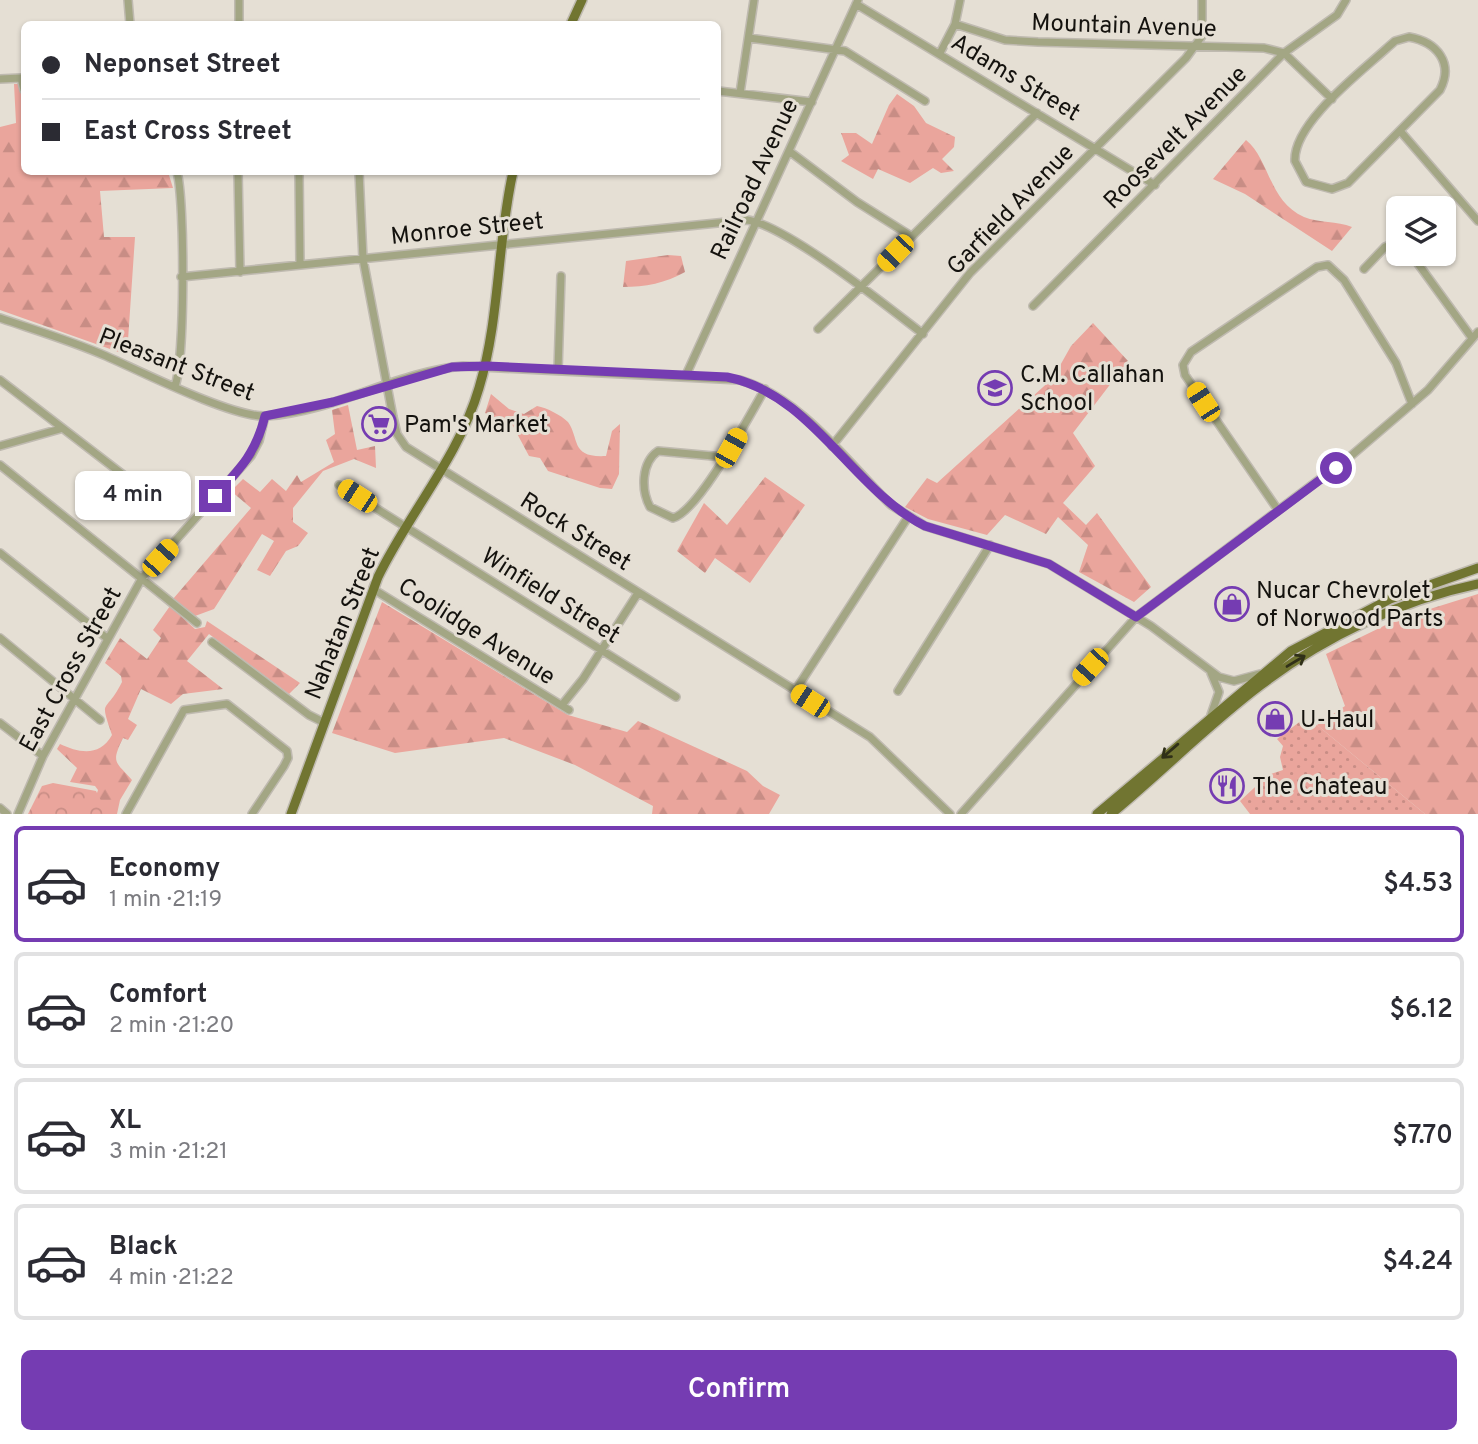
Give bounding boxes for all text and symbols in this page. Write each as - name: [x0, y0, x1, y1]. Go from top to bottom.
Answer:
- street label: Mountain Avenue: [1031, 9, 1217, 45]
- street label: Adams Street: [945, 28, 1085, 129]
- text: Neponset Street: [84, 49, 280, 82]
- street label: Roosevelt Avenue: [1098, 60, 1255, 217]
- street label: Railroad Avenue: [705, 94, 806, 265]
- text: East Cross Street: [84, 116, 292, 149]
- street label: Garfield Avenue: [941, 139, 1082, 282]
- map controls: [1386, 196, 1456, 266]
- button: layers: [1386, 196, 1456, 266]
- street label: Monroe Street: [389, 207, 545, 253]
- car: [873, 231, 918, 275]
- street label: Pleasant Street: [94, 322, 259, 409]
- place label: C.M. Callahan School: [1020, 361, 1165, 419]
- school or university icon: C.M. Callahan School: [976, 369, 1014, 407]
- car: [1183, 379, 1224, 425]
- supermarket icon: Pam's Market: [360, 405, 398, 443]
- place label: Pam's Market: [404, 411, 548, 441]
- car: [712, 425, 751, 471]
- route start: [1320, 452, 1352, 484]
- callout: 4 min: [75, 472, 190, 520]
- car: [334, 476, 381, 516]
- route end: [199, 480, 231, 512]
- text: 4 min: [103, 481, 163, 510]
- street label: Rock Street: [514, 487, 636, 579]
- car: [139, 535, 182, 581]
- street label: Winfield Street: [475, 542, 625, 651]
- street label: Nahatan Street: [300, 543, 388, 704]
- street label: Coolidge Avenue: [392, 572, 560, 693]
- place label: Nucar Chevrolet of Norwood Parts: [1256, 577, 1444, 635]
- street label: East Cross Street: [14, 582, 130, 758]
- shop icon: Nucar Chevrolet of Norwood Parts: [1213, 585, 1251, 623]
- car: [1069, 644, 1112, 690]
- one-way arrow: [1285, 654, 1305, 668]
- car: [787, 681, 834, 721]
- shop icon: U-Haul: [1256, 700, 1294, 738]
- place label: U-Haul: [1300, 706, 1374, 736]
- one-way arrow: [1161, 743, 1179, 759]
- restaurant icon: The Chateau: [1208, 767, 1246, 805]
- place label: The Chateau: [1252, 773, 1388, 803]
- icon: car: [25, 853, 88, 916]
- text: Economy: [109, 853, 220, 886]
- text: $4.53: [1383, 868, 1453, 901]
- text: 1 min · 21:19: [109, 886, 222, 915]
- icon: car: [25, 979, 88, 1042]
- text: Comfort: [109, 979, 207, 1012]
- text: $6.12: [1389, 994, 1453, 1027]
- text: 2 min · 21:20: [109, 1012, 234, 1041]
- icon: car: [25, 1105, 88, 1168]
- text: XL: [109, 1105, 141, 1138]
- text: $7.70: [1392, 1120, 1453, 1153]
- text: 3 min · 21:21: [109, 1138, 228, 1167]
- icon: car: [25, 1231, 88, 1294]
- text: Black: [109, 1231, 178, 1264]
- text: $4.24: [1382, 1246, 1453, 1279]
- text: 4 min · 21:22: [109, 1264, 234, 1293]
- button: Confirm: [21, 1350, 1457, 1430]

